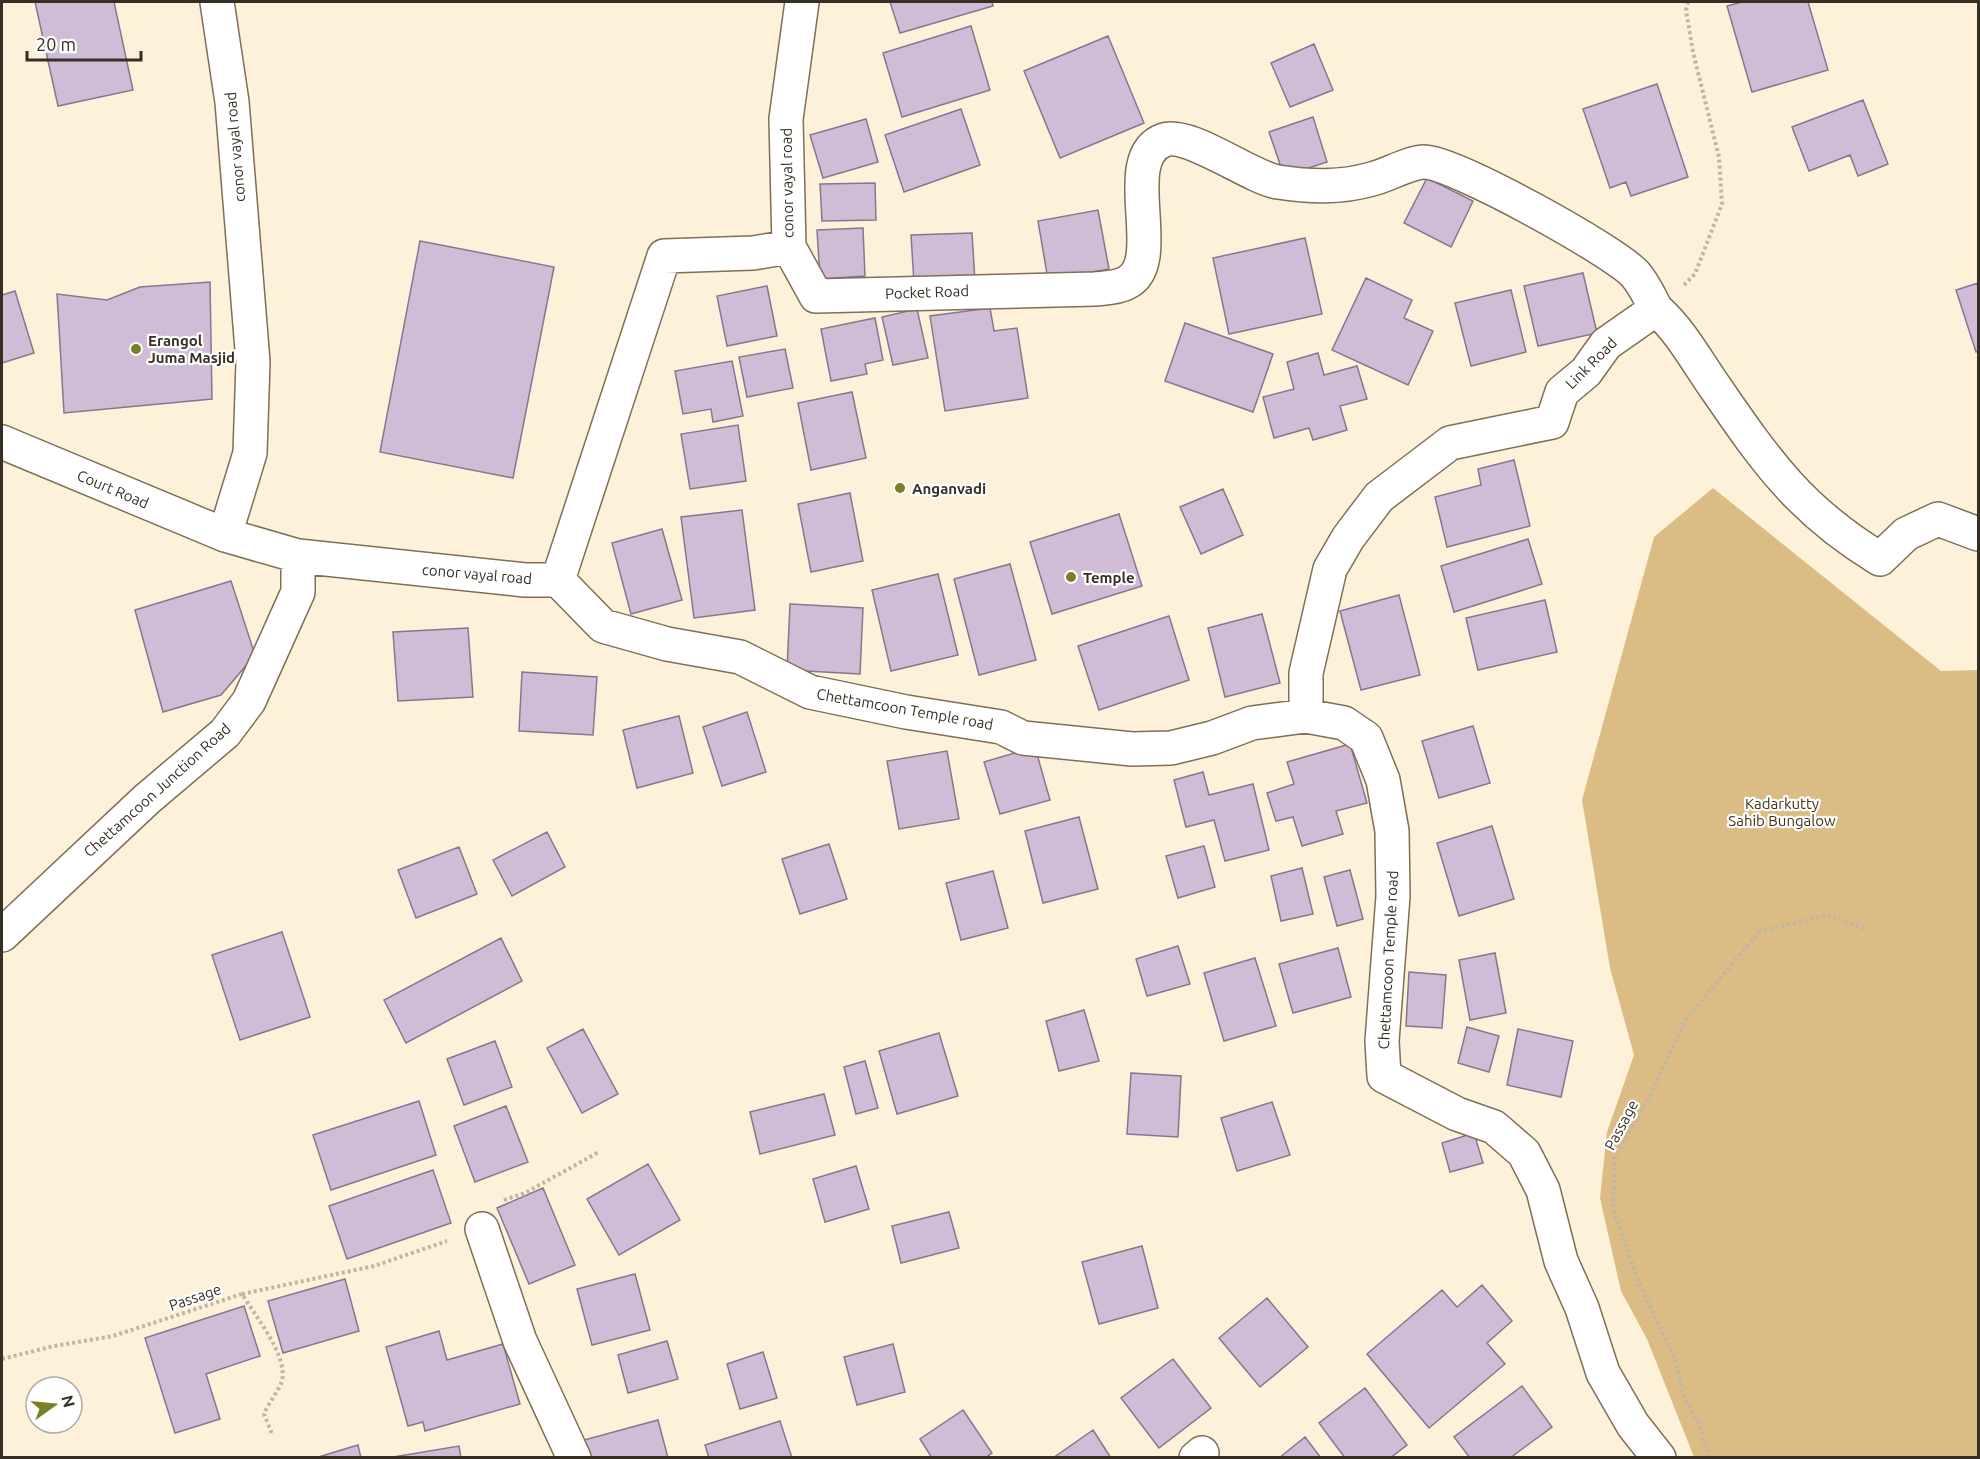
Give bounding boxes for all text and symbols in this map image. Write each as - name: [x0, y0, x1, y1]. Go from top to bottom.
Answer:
- scale bar: [27, 24, 141, 62]
- text: 20 m: [36, 34, 76, 54]
- street label: conor vayal road: [222, 91, 248, 203]
- street label: conor vayal road: [778, 128, 796, 238]
- street label: Pocket Road: [885, 282, 969, 302]
- place label: Erangol Juma Masjid: [148, 332, 235, 366]
- street label: Link Road: [1562, 334, 1620, 392]
- marker: Erangol Juma Masjid: [129, 342, 143, 356]
- street label: Court Road: [75, 466, 151, 512]
- place label: Anganvadi: [912, 480, 986, 497]
- marker: Anganvadi: [893, 481, 907, 495]
- street label: conor vayal road: [421, 561, 533, 587]
- place label: Temple: [1083, 569, 1135, 586]
- marker: Temple: [1064, 570, 1078, 584]
- street label: Chettamcoon Temple road: [815, 685, 995, 733]
- street label: Chettamcoon Junction Road: [80, 720, 234, 860]
- park label: Kadarkutty Sahib Bungalow: [1728, 795, 1836, 829]
- street label: Chettamcoon Temple road: [1375, 870, 1401, 1050]
- street label: Passage: [1601, 1097, 1641, 1153]
- street label: Passage: [167, 1280, 223, 1314]
- north arrow: [24, 1375, 84, 1435]
- text: N: [58, 1393, 79, 1409]

